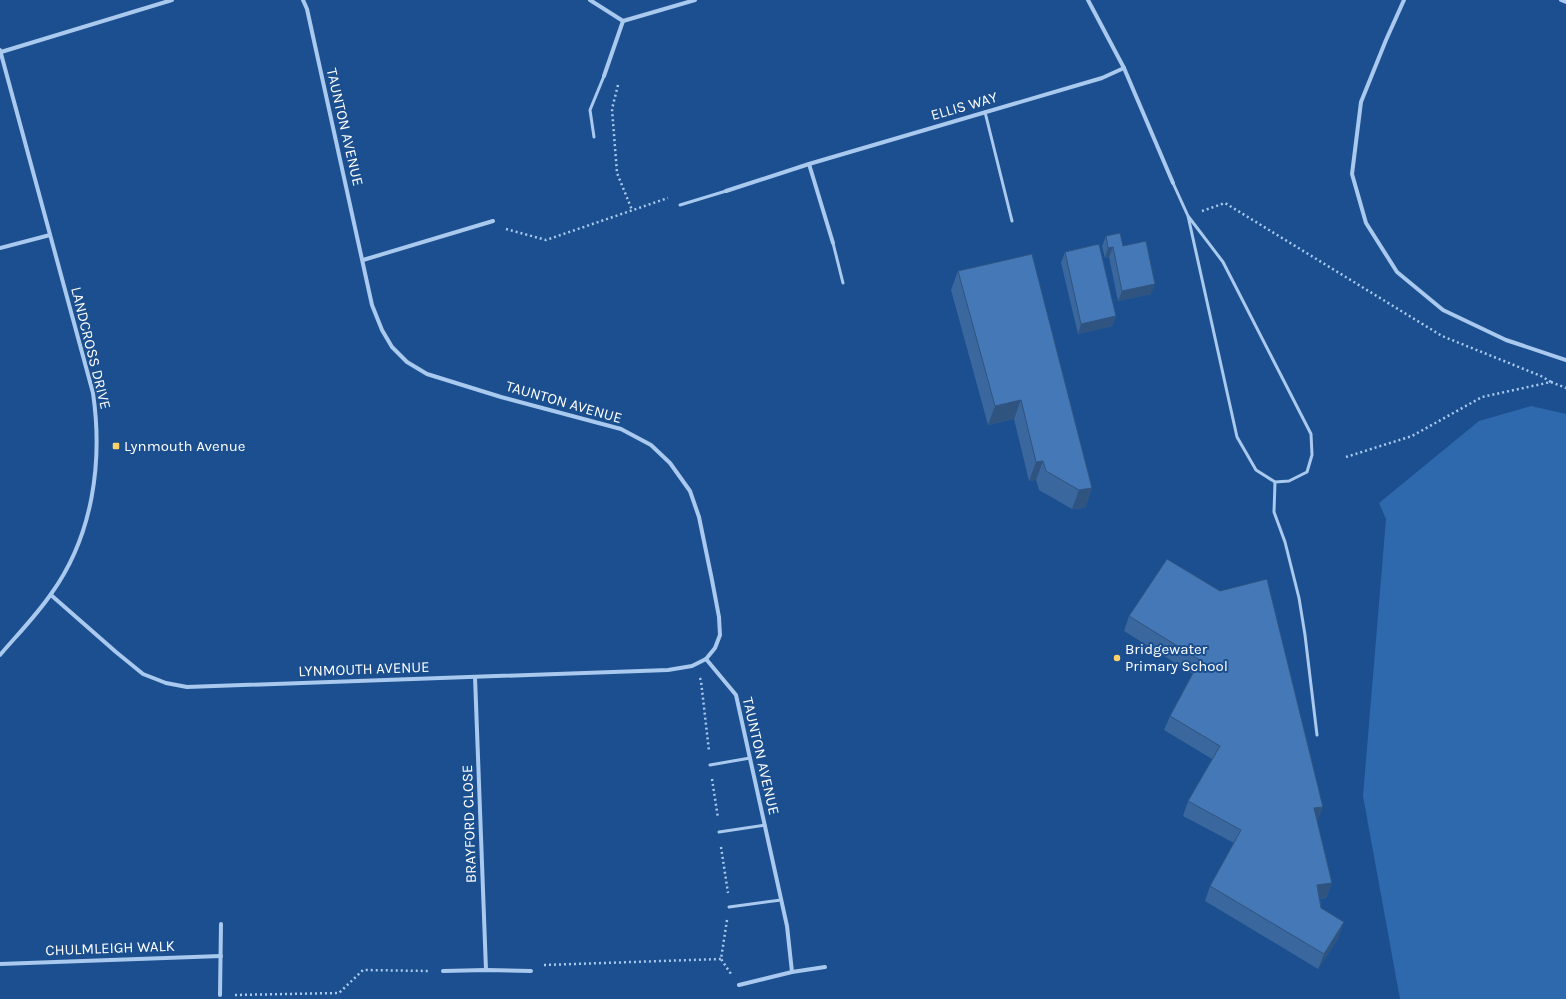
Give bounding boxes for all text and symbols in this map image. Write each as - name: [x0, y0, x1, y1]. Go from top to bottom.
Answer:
- street label: TAUNTON AVENUE: [323, 66, 367, 188]
- street label: ELLIS WAY: [929, 88, 1000, 124]
- street label: LANDCROSS DRIVE: [67, 285, 115, 411]
- street label: TAUNTON AVENUE: [504, 377, 624, 427]
- place label: Lynmouth Avenue: [124, 437, 246, 455]
- marker: Lynmouth Avenue: [111, 441, 121, 451]
- place label: Bridgewater Primary School: [1125, 640, 1228, 675]
- marker: Bridgewater Primary School: [1112, 653, 1122, 663]
- street label: LYNMOUTH AVENUE: [298, 658, 430, 680]
- street label: TAUNTON AVENUE: [739, 695, 783, 817]
- street label: BRAYFORD CLOSE: [458, 764, 480, 884]
- street label: CHULMLEIGH WALK: [45, 937, 175, 959]

